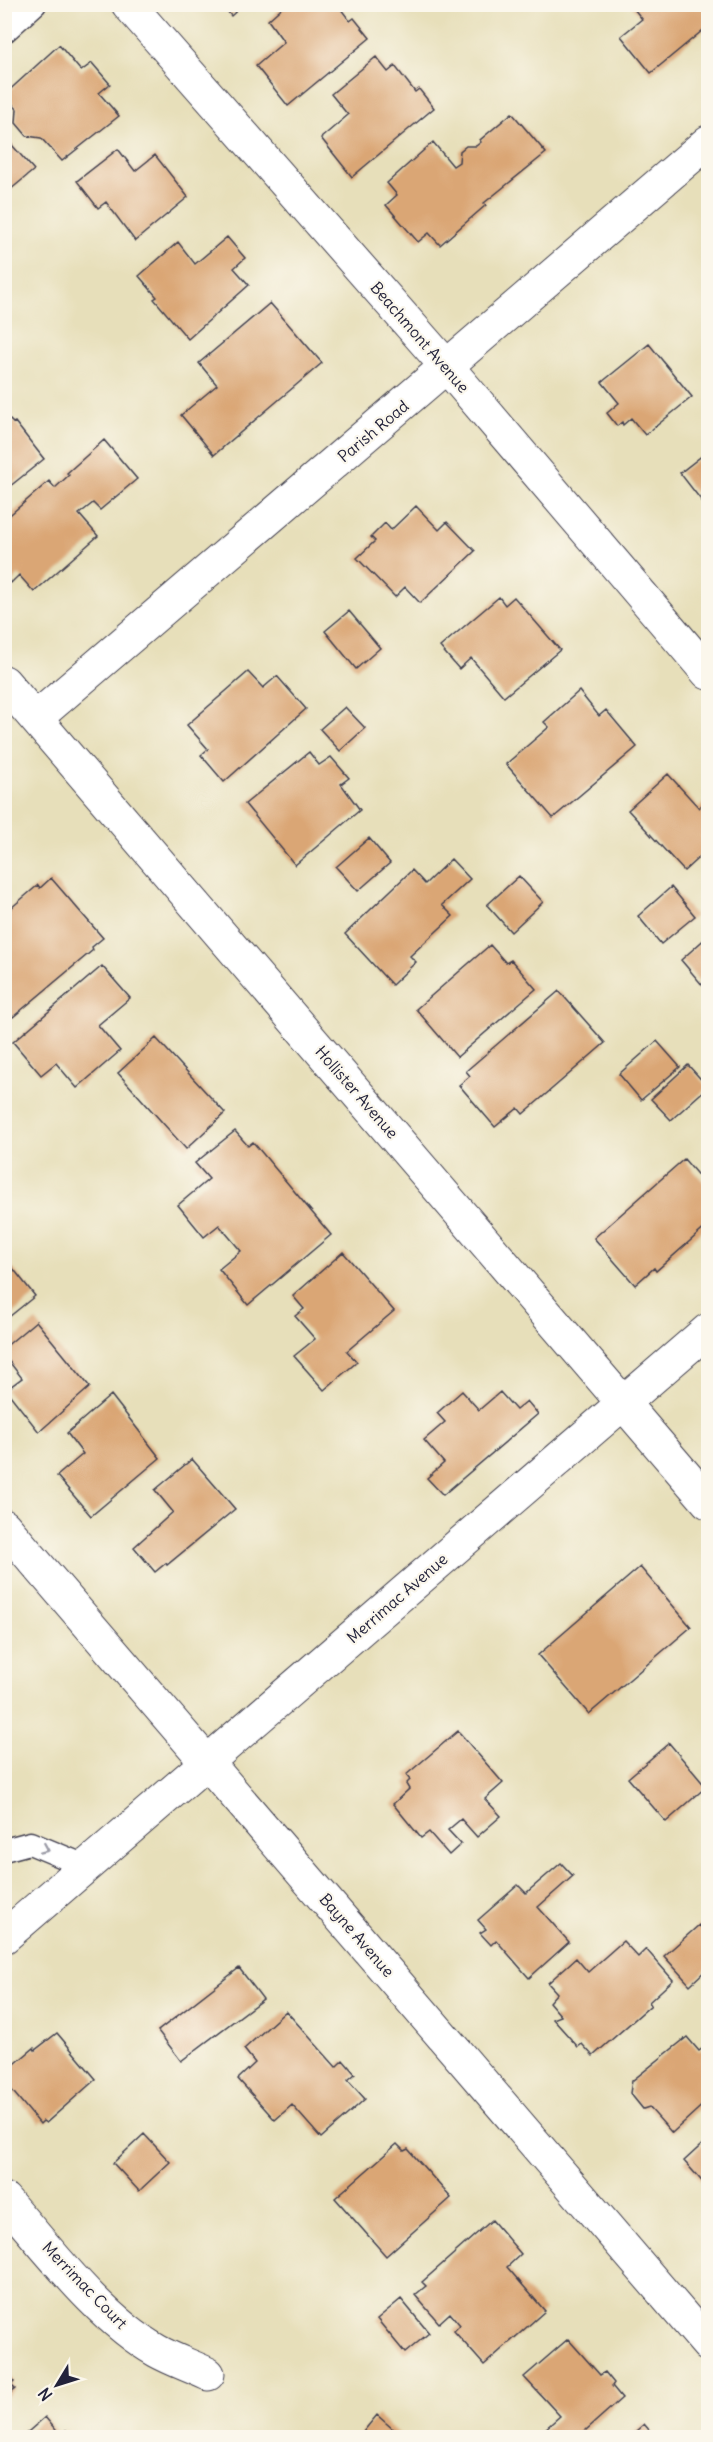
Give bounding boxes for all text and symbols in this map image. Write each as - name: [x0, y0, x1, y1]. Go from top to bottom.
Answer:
- street label: Beachmont Avenue: [366, 277, 474, 397]
- street label: Parish Road: [334, 396, 412, 466]
- street label: Hollister Avenue: [311, 1042, 403, 1142]
- street label: Merrimac Avenue: [343, 1549, 451, 1647]
- one-way arrow: [39, 1842, 50, 1854]
- street label: Bayne Avenue: [315, 1889, 399, 1981]
- street label: Merrimac Court: [38, 2237, 132, 2333]
- north arrow: [27, 2355, 87, 2415]
- text: N: [34, 2384, 56, 2405]

